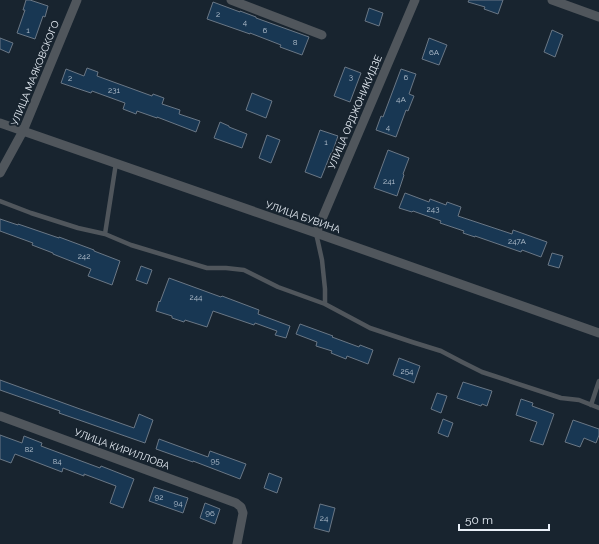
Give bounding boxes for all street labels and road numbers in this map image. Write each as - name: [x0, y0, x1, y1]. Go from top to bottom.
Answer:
- street label: УЛИЦА МАЯКОВСКОГО: [9, 18, 61, 127]
- street label: УЛИЦА ОРДЖОНИКИДЗЕ: [326, 53, 384, 171]
- street label: УЛИЦА БУВИНА: [264, 199, 342, 235]
- street label: УЛИЦА КИРИЛЛОВА: [73, 427, 171, 471]

